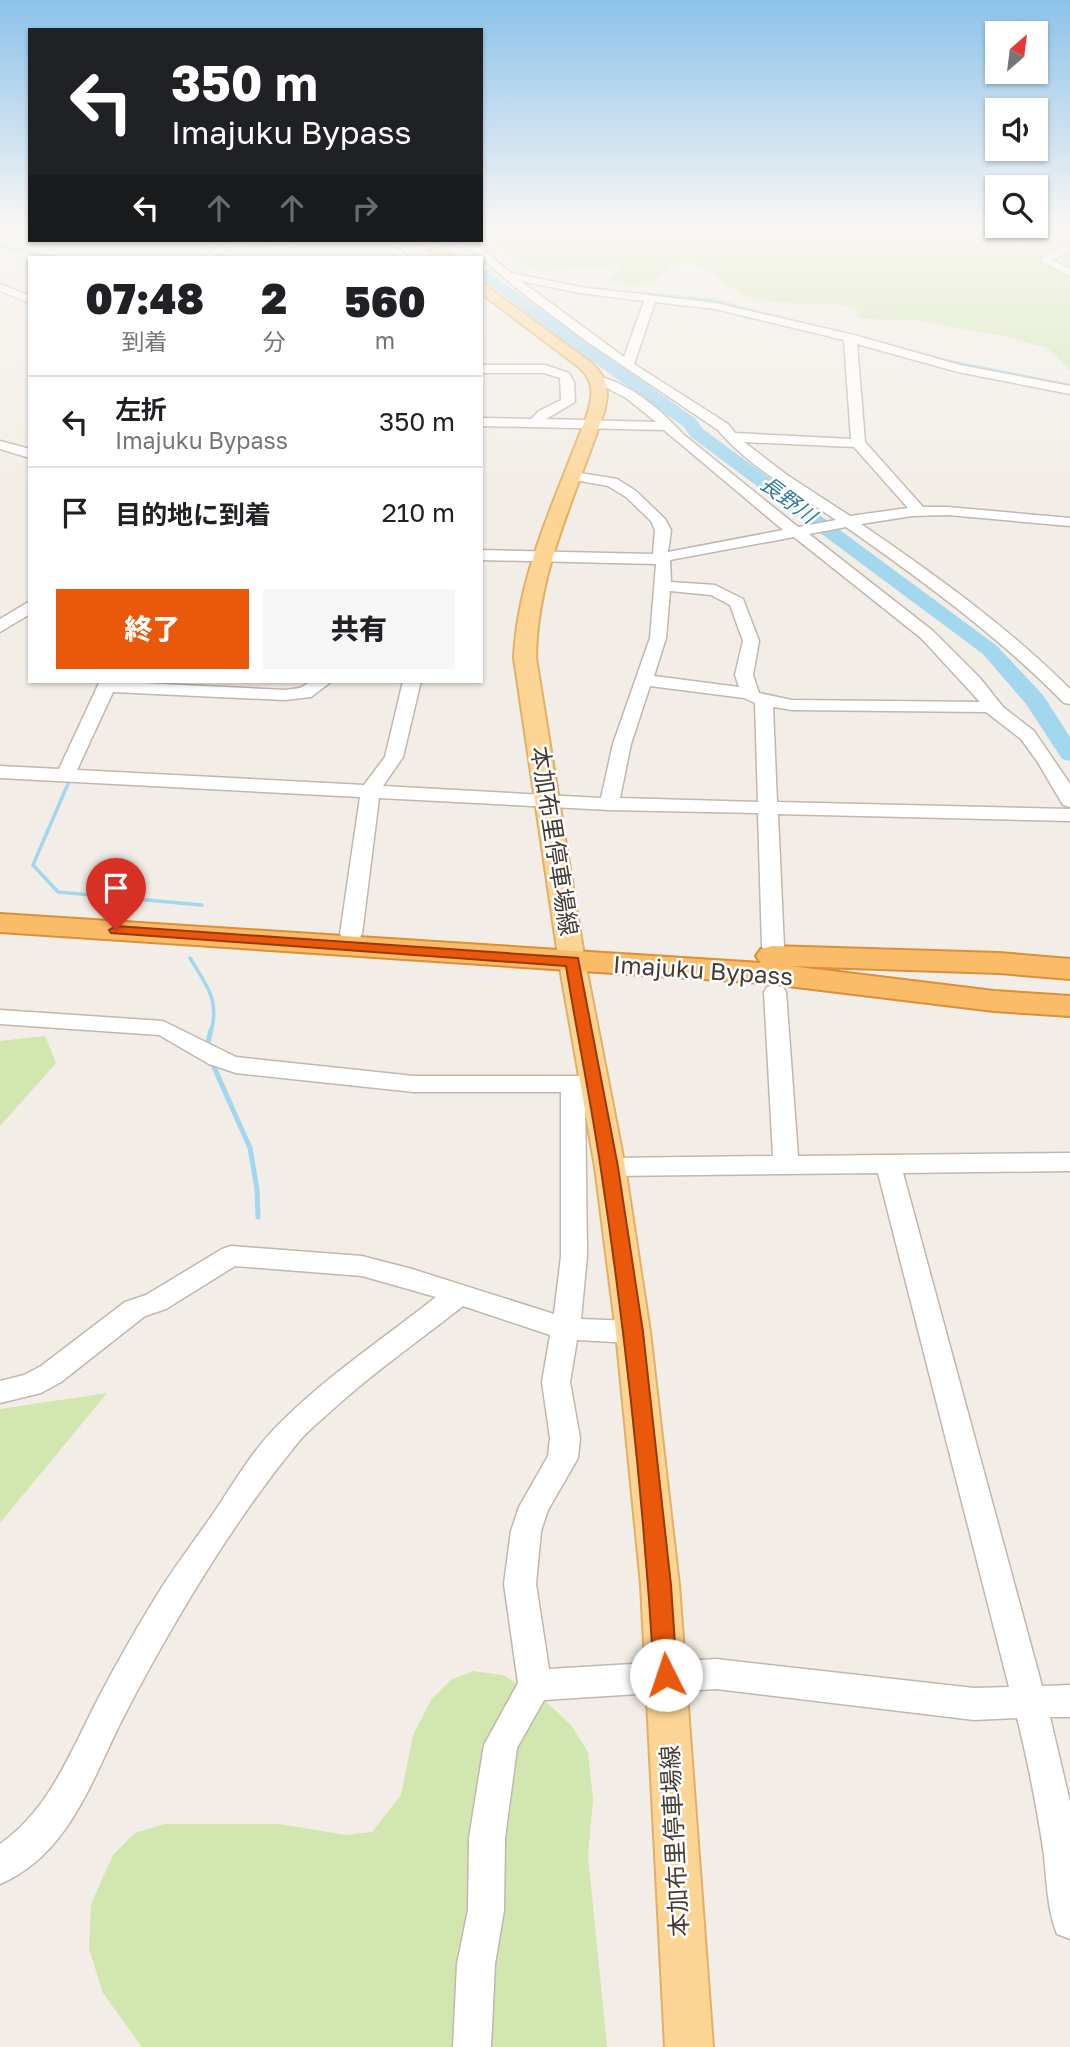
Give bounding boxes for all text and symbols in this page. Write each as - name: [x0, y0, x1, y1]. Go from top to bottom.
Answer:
- north arrow: [985, 21, 1048, 84]
- map controls: [985, 21, 1048, 238]
- text: 350 m: [171, 53, 318, 112]
- icon: left: [56, 56, 147, 147]
- button: sound: [985, 98, 1048, 161]
- text: Imajuku Bypass: [171, 113, 412, 151]
- button: search: [985, 175, 1048, 238]
- icon: left: [127, 189, 165, 227]
- icon: ahead: [200, 189, 238, 227]
- icon: ahead: [273, 189, 311, 227]
- icon: right: [346, 189, 384, 227]
- text: 07:48: [85, 273, 204, 323]
- text: 2: [261, 273, 287, 323]
- text: 560: [344, 276, 426, 326]
- text: m: [375, 326, 395, 354]
- text: 到着: [122, 327, 168, 355]
- text: 分: [263, 327, 286, 355]
- text: 左折: [115, 394, 167, 425]
- icon: left: [56, 403, 94, 441]
- text: 350 m: [379, 406, 455, 437]
- text: Imajuku Bypass: [115, 426, 288, 454]
- water label: 長野川: [756, 470, 823, 530]
- icon: arrive: [56, 494, 94, 532]
- text: 210 m: [382, 497, 455, 528]
- text: 目的地に到着: [115, 499, 271, 530]
- button: 終了: [56, 589, 249, 669]
- button: 共有: [263, 589, 455, 669]
- street label: 本加布里停車場線: [526, 744, 585, 938]
- pin: [86, 858, 146, 930]
- icon: arrive: [97, 869, 135, 907]
- street label: Imajuku Bypass: [612, 949, 794, 990]
- position arrow: [629, 1638, 703, 1712]
- street label: 本加布里停車場線: [654, 1744, 693, 1938]

